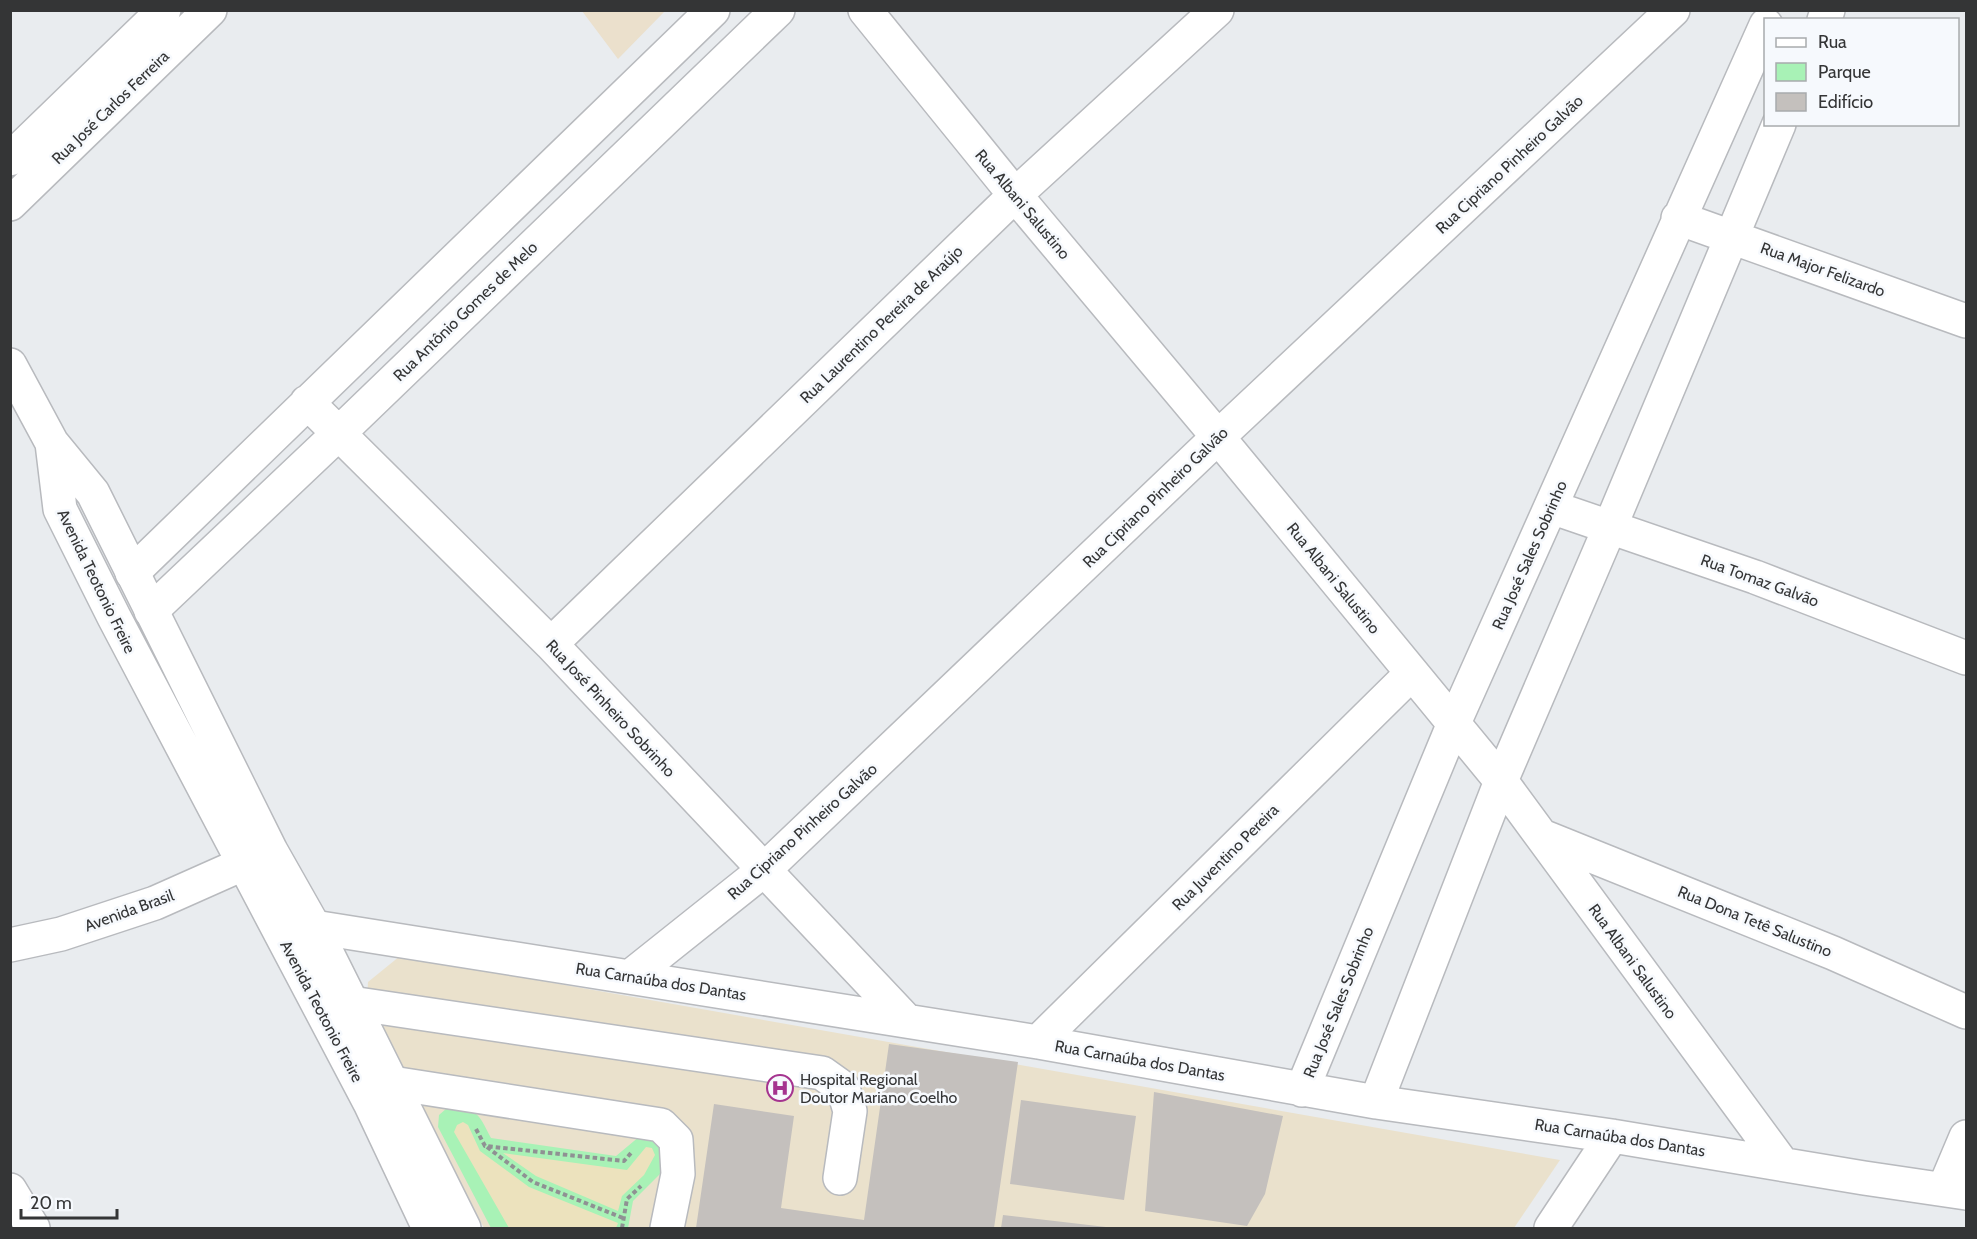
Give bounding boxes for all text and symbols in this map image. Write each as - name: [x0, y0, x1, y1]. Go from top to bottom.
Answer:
- legend: [1764, 18, 1959, 126]
- text: Rua: [1818, 31, 1847, 53]
- street label: Rua José Carlos Ferreira: [48, 46, 173, 168]
- text: Parque: [1818, 61, 1871, 83]
- street label: Rua Cipriano Pinheiro Galvão: [1432, 91, 1587, 238]
- text: Edifício: [1818, 91, 1873, 113]
- street label: Rua Albani Salustino: [971, 146, 1074, 263]
- street label: Rua Antônio Gomes de Melo: [389, 237, 541, 385]
- street label: Rua Major Felizardo: [1758, 238, 1888, 301]
- street label: Rua Laurentino Pereira de Araújo: [796, 241, 967, 407]
- street label: Rua Cipriano Pinheiro Galvão: [1079, 423, 1232, 572]
- street label: Rua José Sales Sobrinho: [1488, 478, 1571, 633]
- street label: Avenida Teotonio Freire: [53, 506, 140, 656]
- street label: Rua Albani Salustino: [1283, 519, 1384, 638]
- street label: Rua Tomaz Galvão: [1698, 550, 1822, 611]
- street label: Rua José Pinheiro Sobrinho: [542, 636, 679, 781]
- street label: Rua Cipriano Pinheiro Galvão: [724, 759, 881, 904]
- street label: Rua Juventino Pereira: [1168, 800, 1283, 914]
- street label: Rua Dona Tetê Salustino: [1675, 882, 1835, 961]
- street label: Avenida Brasil: [82, 885, 177, 935]
- street label: Rua Albani Salustino: [1585, 900, 1681, 1023]
- street label: Rua José Sales Sobrinho: [1299, 924, 1378, 1080]
- street label: Avenida Teotonio Freire: [276, 937, 367, 1085]
- street label: Rua Carnaúba dos Dantas: [574, 959, 748, 1004]
- street label: Rua Carnaúba dos Dantas: [1053, 1036, 1227, 1085]
- place label: Hospital Regional Doutor Mariano Coelho: [800, 1070, 958, 1107]
- hospital icon: Hospital Regional Doutor Mariano Coelho: [765, 1073, 795, 1103]
- street label: Rua Carnaúba dos Dantas: [1533, 1115, 1707, 1160]
- scale bar: [21, 1182, 117, 1220]
- text: 20 m: [30, 1192, 72, 1214]

